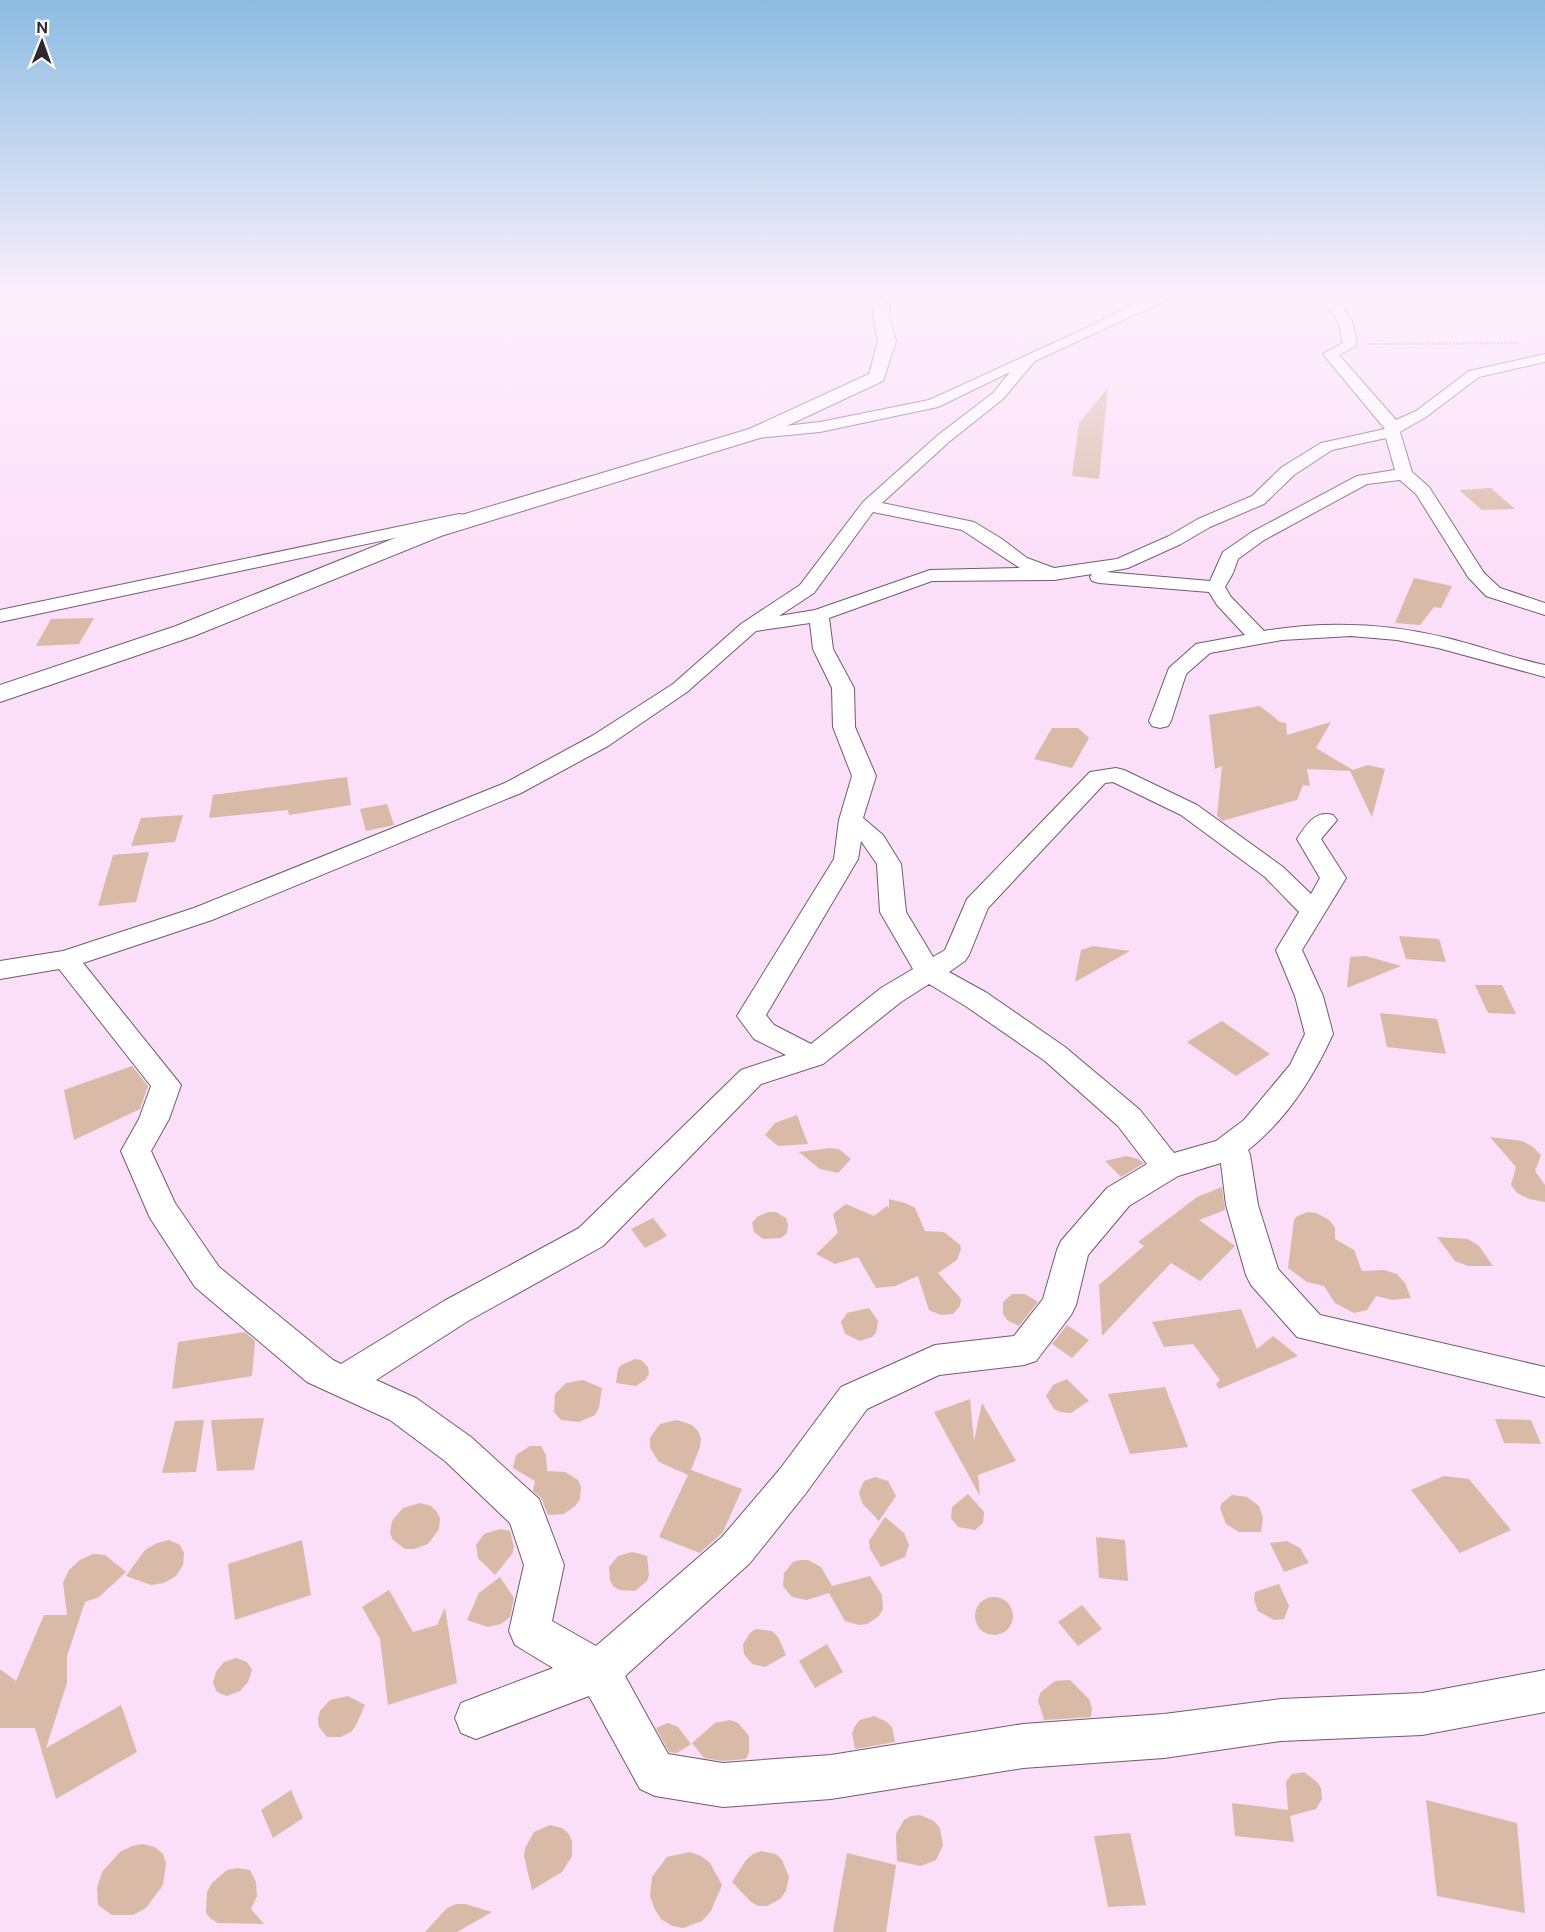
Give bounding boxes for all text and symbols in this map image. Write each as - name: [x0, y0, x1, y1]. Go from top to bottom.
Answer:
- north arrow: [12, 12, 72, 72]
- text: N: [36, 17, 48, 38]

